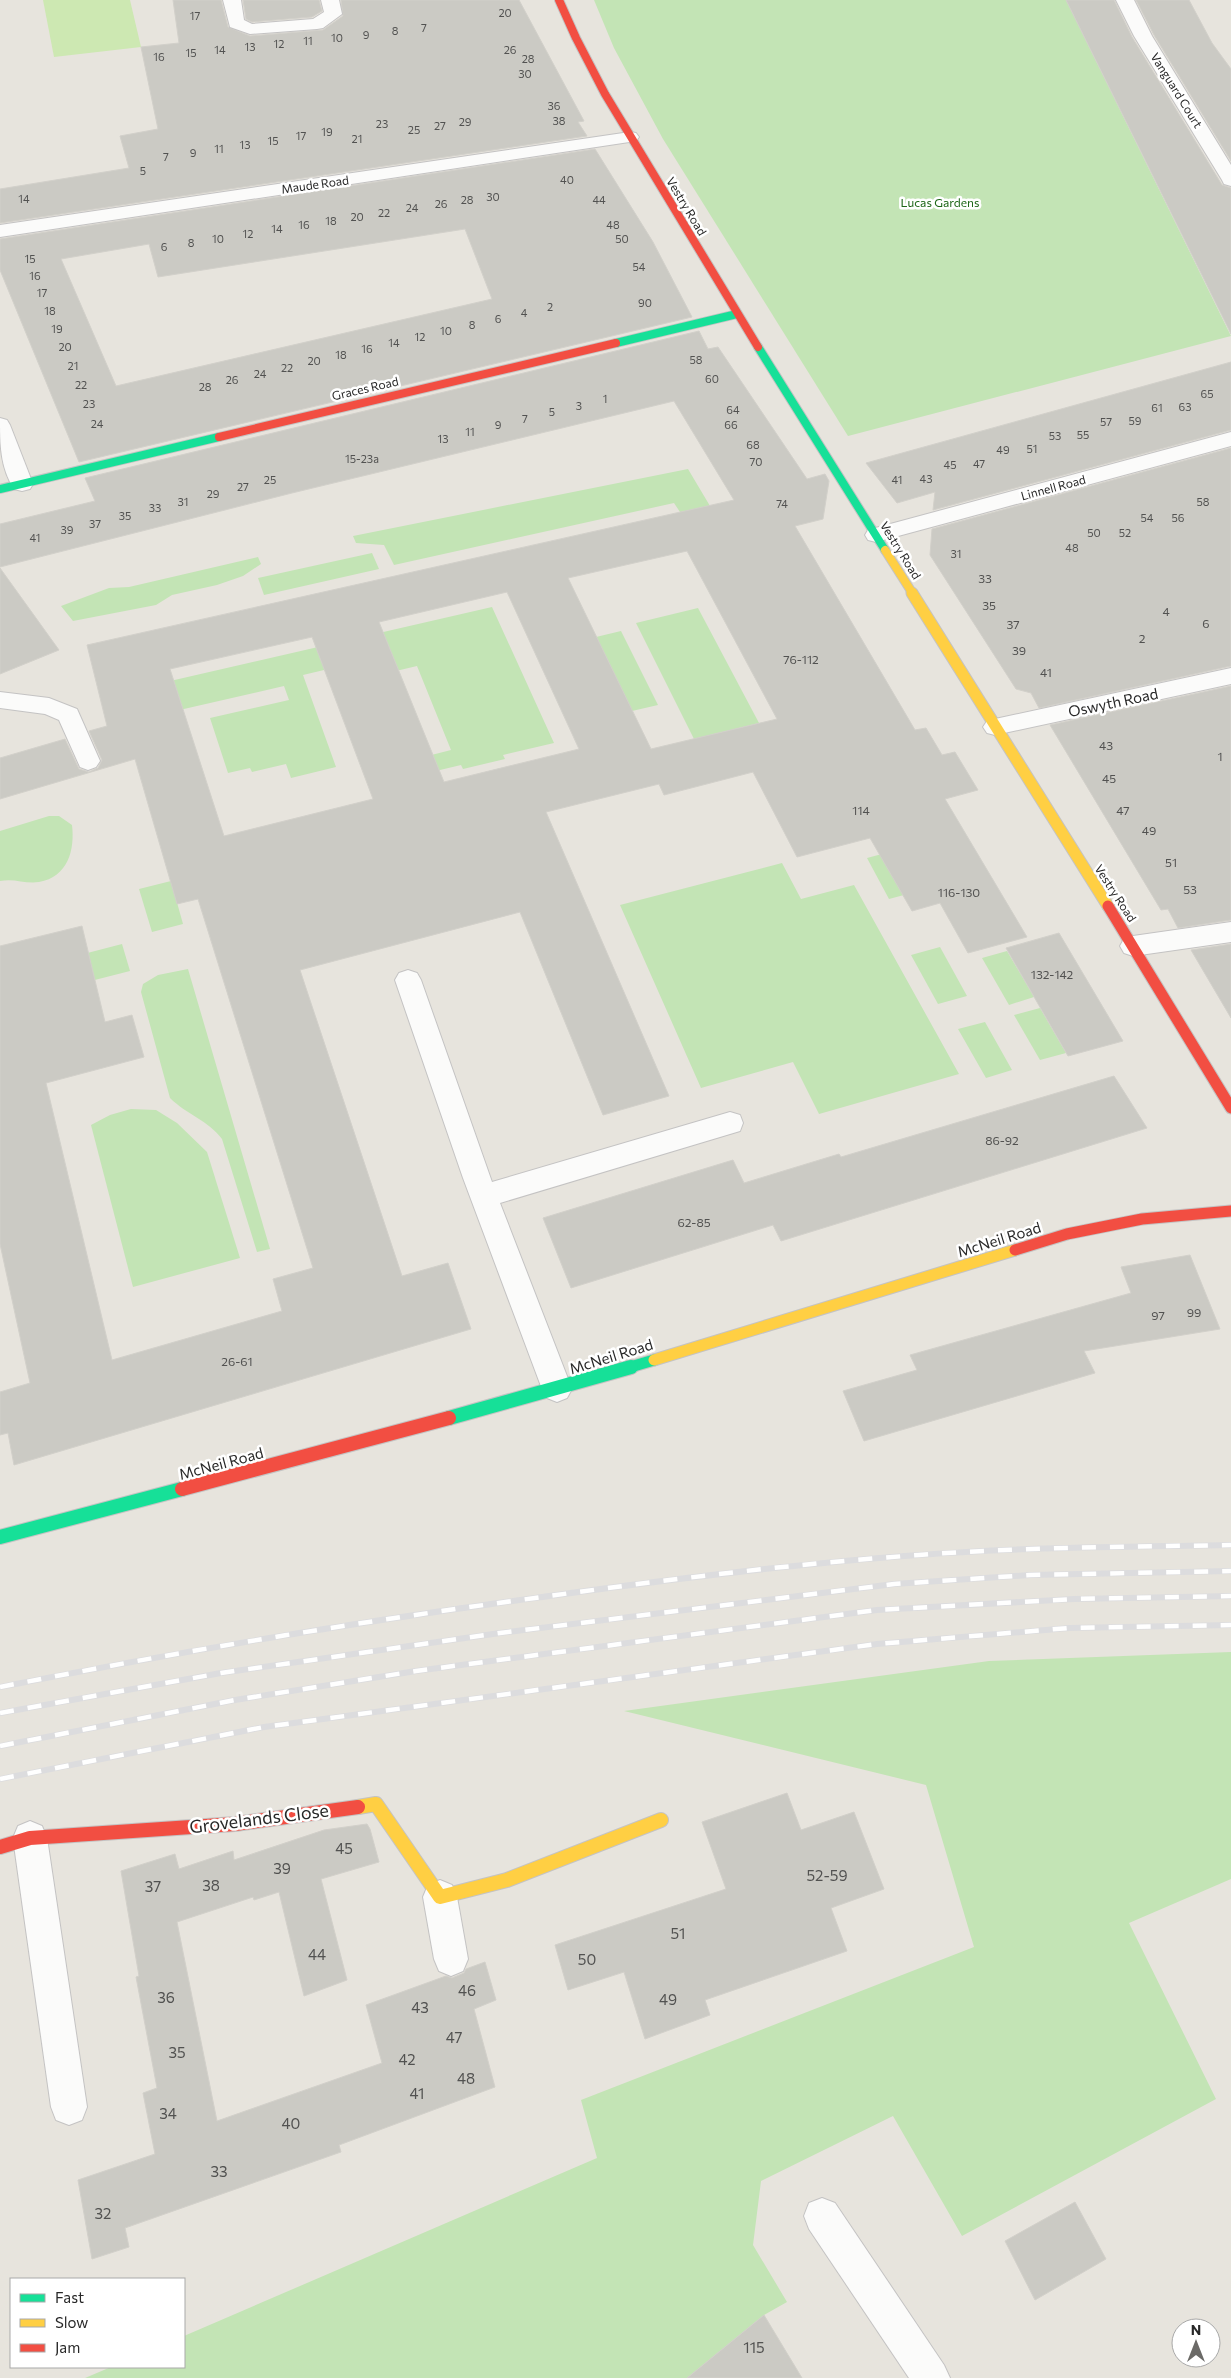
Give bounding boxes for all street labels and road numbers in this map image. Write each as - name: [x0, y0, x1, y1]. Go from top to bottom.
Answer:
- street label: Vanguard Court: [1148, 50, 1206, 130]
- street label: Maude Road: [280, 172, 350, 196]
- street label: Vestry Road: [664, 174, 710, 238]
- street label: Graces Road: [330, 374, 400, 402]
- street label: Linnell Road: [1019, 472, 1087, 502]
- street label: Vestry Road: [878, 519, 924, 581]
- street label: Oswyth Road: [1066, 684, 1160, 720]
- street label: Vestry Road: [1092, 862, 1140, 924]
- street label: McNeil Road: [955, 1218, 1043, 1260]
- street label: McNeil Road: [567, 1335, 655, 1377]
- street label: McNeil Road: [177, 1443, 265, 1483]
- street label: Grovelands Close: [188, 1799, 330, 1837]

